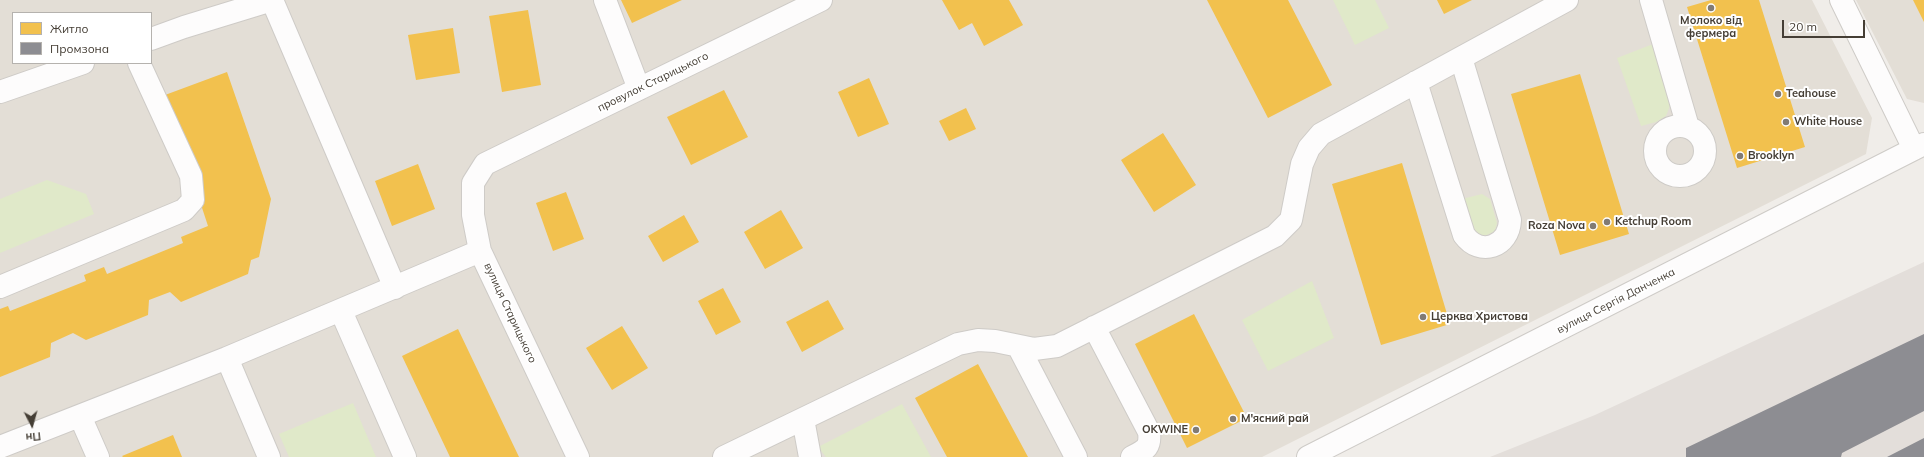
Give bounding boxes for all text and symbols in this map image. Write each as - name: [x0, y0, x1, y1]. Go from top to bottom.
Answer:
- marker: Молоко від фермера: [1706, 3, 1716, 13]
- legend: [12, 12, 152, 64]
- scale bar: [1784, 12, 1867, 38]
- place label: Молоко від фермера: [1680, 14, 1742, 40]
- text: 20 m: [1789, 19, 1817, 34]
- text: Житло: [50, 21, 89, 36]
- text: Промзона: [50, 41, 109, 56]
- street label: провулок Старицького: [595, 49, 711, 115]
- place label: Teahouse: [1786, 87, 1836, 101]
- marker: Teahouse: [1773, 89, 1783, 99]
- place label: White House: [1794, 115, 1862, 129]
- marker: White House: [1781, 117, 1791, 127]
- place label: Brooklyn: [1748, 149, 1794, 163]
- marker: Brooklyn: [1735, 151, 1745, 161]
- place label: Ketchup Room: [1615, 215, 1691, 229]
- marker: Ketchup Room: [1602, 217, 1612, 227]
- place label: Roza Nova: [1528, 219, 1585, 233]
- marker: Roza Nova: [1588, 221, 1598, 231]
- street label: вулиця Старицького: [481, 261, 539, 365]
- street label: вулиця Сергія Данченка: [1555, 265, 1677, 337]
- place label: Церква Христова: [1431, 310, 1528, 324]
- marker: Церква Христова: [1418, 312, 1428, 322]
- north arrow: [12, 405, 52, 445]
- place label: М'ясний рай: [1241, 412, 1309, 426]
- marker: М'ясний рай: [1228, 414, 1238, 424]
- place label: OKWINE: [1142, 423, 1188, 437]
- marker: OKWINE: [1191, 425, 1201, 435]
- text: Пн: [25, 429, 42, 445]

